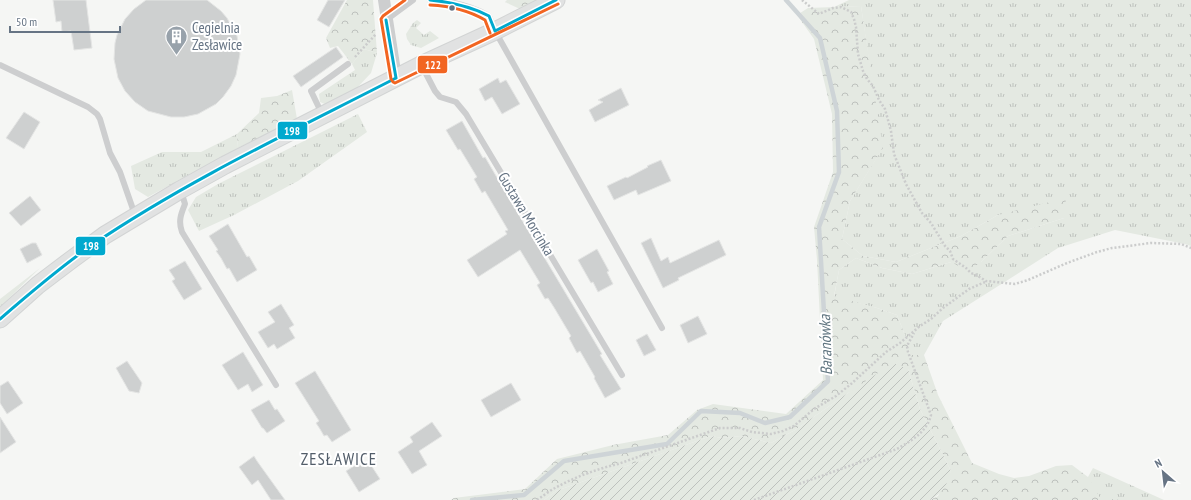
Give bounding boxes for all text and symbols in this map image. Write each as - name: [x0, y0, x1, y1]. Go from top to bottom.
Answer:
- unlabelled marker: [447, 3, 457, 13]
- scale bar: [10, 8, 120, 34]
- text: 50 m: [16, 14, 37, 29]
- place label: Cegielnia Zesławice: [192, 18, 242, 54]
- building icon: Cegielnia Zesławice: [164, 24, 190, 57]
- line badge: 122: [417, 55, 448, 74]
- text: 122: [425, 58, 441, 72]
- line badge: 198: [277, 121, 308, 140]
- text: 198: [284, 124, 300, 138]
- street label: Gustawa Morcinka: [494, 168, 559, 259]
- line badge: 198: [75, 236, 106, 256]
- text: 198: [83, 239, 99, 253]
- water label: Baranówka: [814, 313, 836, 376]
- district label: ZESŁAWICE: [301, 448, 377, 470]
- north arrow: [1143, 452, 1183, 492]
- text: N: [1152, 456, 1164, 471]

